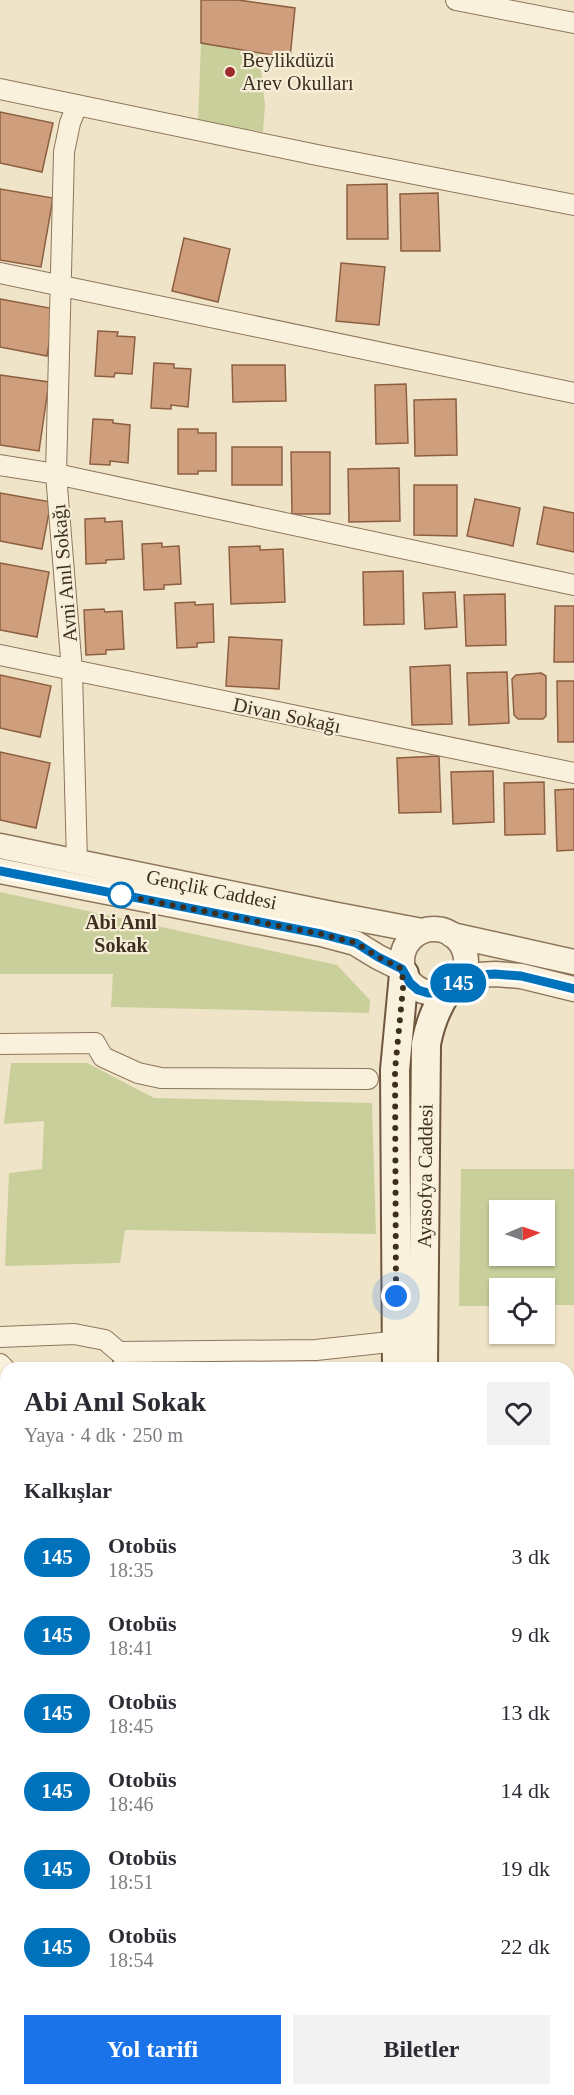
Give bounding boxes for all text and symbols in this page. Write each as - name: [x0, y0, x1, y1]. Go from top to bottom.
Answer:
- place label: Beylikdüzü Arev Okulları: [242, 49, 354, 94]
- marker: Beylikdüzü Arev Okulları: [223, 65, 237, 79]
- street label: Avni Anıl Sokağı: [47, 503, 82, 643]
- street label: Divan Sokağı: [231, 693, 343, 738]
- street label: Gençlik Caddesi: [144, 865, 279, 914]
- marker: Abi Anıl Sokak: [108, 882, 134, 908]
- place label: Abi Anıl Sokak: [85, 911, 157, 956]
- line badge: 145: [424, 964, 492, 1002]
- text: 145: [442, 971, 474, 995]
- street label: Ayasofya Caddesi: [413, 1103, 437, 1248]
- north arrow: [489, 1200, 555, 1266]
- map controls: [489, 1200, 555, 1344]
- button: locate: [489, 1278, 555, 1344]
- your location: [381, 1281, 411, 1311]
- button: heart: [487, 1382, 550, 1445]
- text: Abi Anıl Sokak: [24, 1386, 206, 1417]
- text: Yaya · 4 dk · 250 m: [24, 1424, 183, 1446]
- text: Kalkışlar: [24, 1478, 112, 1503]
- text: Otobüs: [108, 1533, 176, 1558]
- text: 3 dk: [512, 1544, 550, 1569]
- text: 145: [41, 1545, 73, 1569]
- text: 18:35: [108, 1559, 154, 1581]
- text: Otobüs: [108, 1611, 176, 1636]
- text: 9 dk: [512, 1622, 550, 1647]
- text: 145: [41, 1623, 73, 1647]
- text: 18:41: [108, 1637, 154, 1659]
- text: Otobüs: [108, 1689, 176, 1714]
- text: 13 dk: [501, 1700, 550, 1725]
- text: 145: [41, 1701, 73, 1725]
- text: 18:45: [108, 1715, 154, 1737]
- text: Otobüs: [108, 1767, 176, 1792]
- text: 14 dk: [501, 1778, 550, 1803]
- text: 145: [41, 1779, 73, 1803]
- text: 18:46: [108, 1793, 154, 1815]
- text: Otobüs: [108, 1845, 176, 1870]
- text: 19 dk: [501, 1856, 550, 1881]
- text: 145: [41, 1857, 73, 1881]
- text: 18:51: [108, 1871, 154, 1893]
- text: Otobüs: [108, 1923, 176, 1948]
- text: 22 dk: [501, 1934, 550, 1959]
- text: 145: [41, 1935, 73, 1959]
- text: 18:54: [108, 1949, 154, 1971]
- button: Yol tarifi: [24, 2015, 281, 2084]
- button: Biletler: [293, 2015, 550, 2084]

